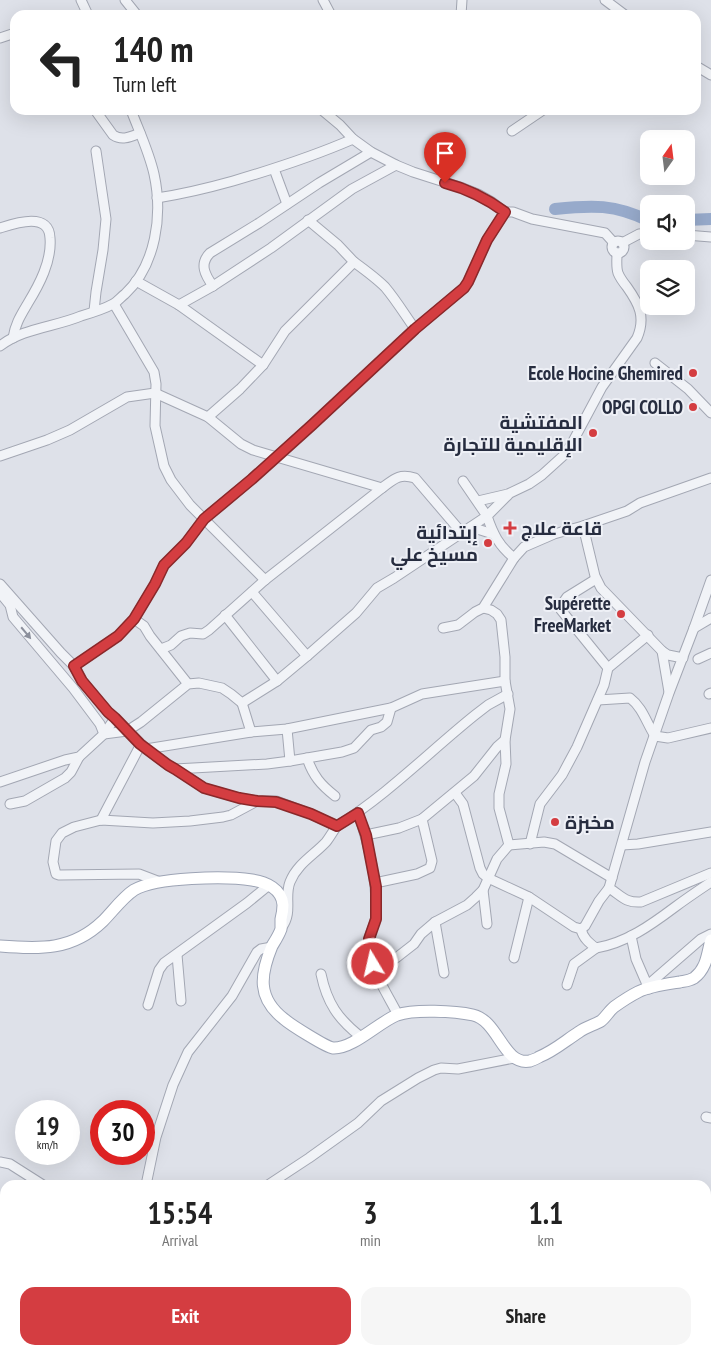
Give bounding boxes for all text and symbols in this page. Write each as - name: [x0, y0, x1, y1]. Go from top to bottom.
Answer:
- text: 140 m: [113, 26, 194, 72]
- icon: left: [30, 30, 95, 95]
- text: Turn left: [113, 70, 177, 98]
- north arrow: [640, 130, 695, 185]
- map controls: [640, 130, 695, 315]
- pin: [424, 132, 466, 183]
- icon: arrive: [431, 139, 459, 167]
- button: sound: [640, 195, 695, 250]
- button: layers: [640, 260, 695, 315]
- place label: Ecole Hocine Ghemired: [528, 361, 683, 385]
- marker: Ecole Hocine Ghemired: [687, 367, 699, 379]
- place label: OPGI COLLO: [602, 395, 683, 419]
- marker: OPGI COLLO: [687, 401, 699, 413]
- place label: المفتشية الإقليمية للتجارة: [444, 410, 583, 458]
- marker: المفتشية الإقليمية للتجارة: [587, 427, 599, 439]
- place label: قاعة علاج: [521, 516, 602, 542]
- place label: إبتدائية مسيخ علي: [390, 520, 478, 570]
- marker: قاعة علاج: [503, 521, 517, 535]
- marker: إبتدائية مسيخ علي: [482, 537, 494, 549]
- place label: Supérette FreeMarket: [534, 591, 611, 637]
- marker: Supérette FreeMarket: [615, 608, 627, 620]
- one-way arrow: [20, 626, 31, 639]
- place label: مخبزة: [565, 810, 615, 834]
- marker: مخبزة: [549, 816, 561, 828]
- position arrow: [346, 937, 398, 989]
- speed limit sign: 30: [90, 1100, 155, 1165]
- text: 19: [36, 1110, 59, 1142]
- text: km/h: [37, 1137, 58, 1152]
- text: 15:54: [148, 1193, 212, 1232]
- text: 3: [363, 1193, 378, 1232]
- text: 1.1: [528, 1193, 563, 1232]
- text: Arrival: [162, 1230, 198, 1250]
- text: min: [360, 1230, 381, 1250]
- text: km: [538, 1230, 554, 1250]
- button: Exit: [20, 1287, 351, 1345]
- button: Share: [361, 1287, 691, 1345]

